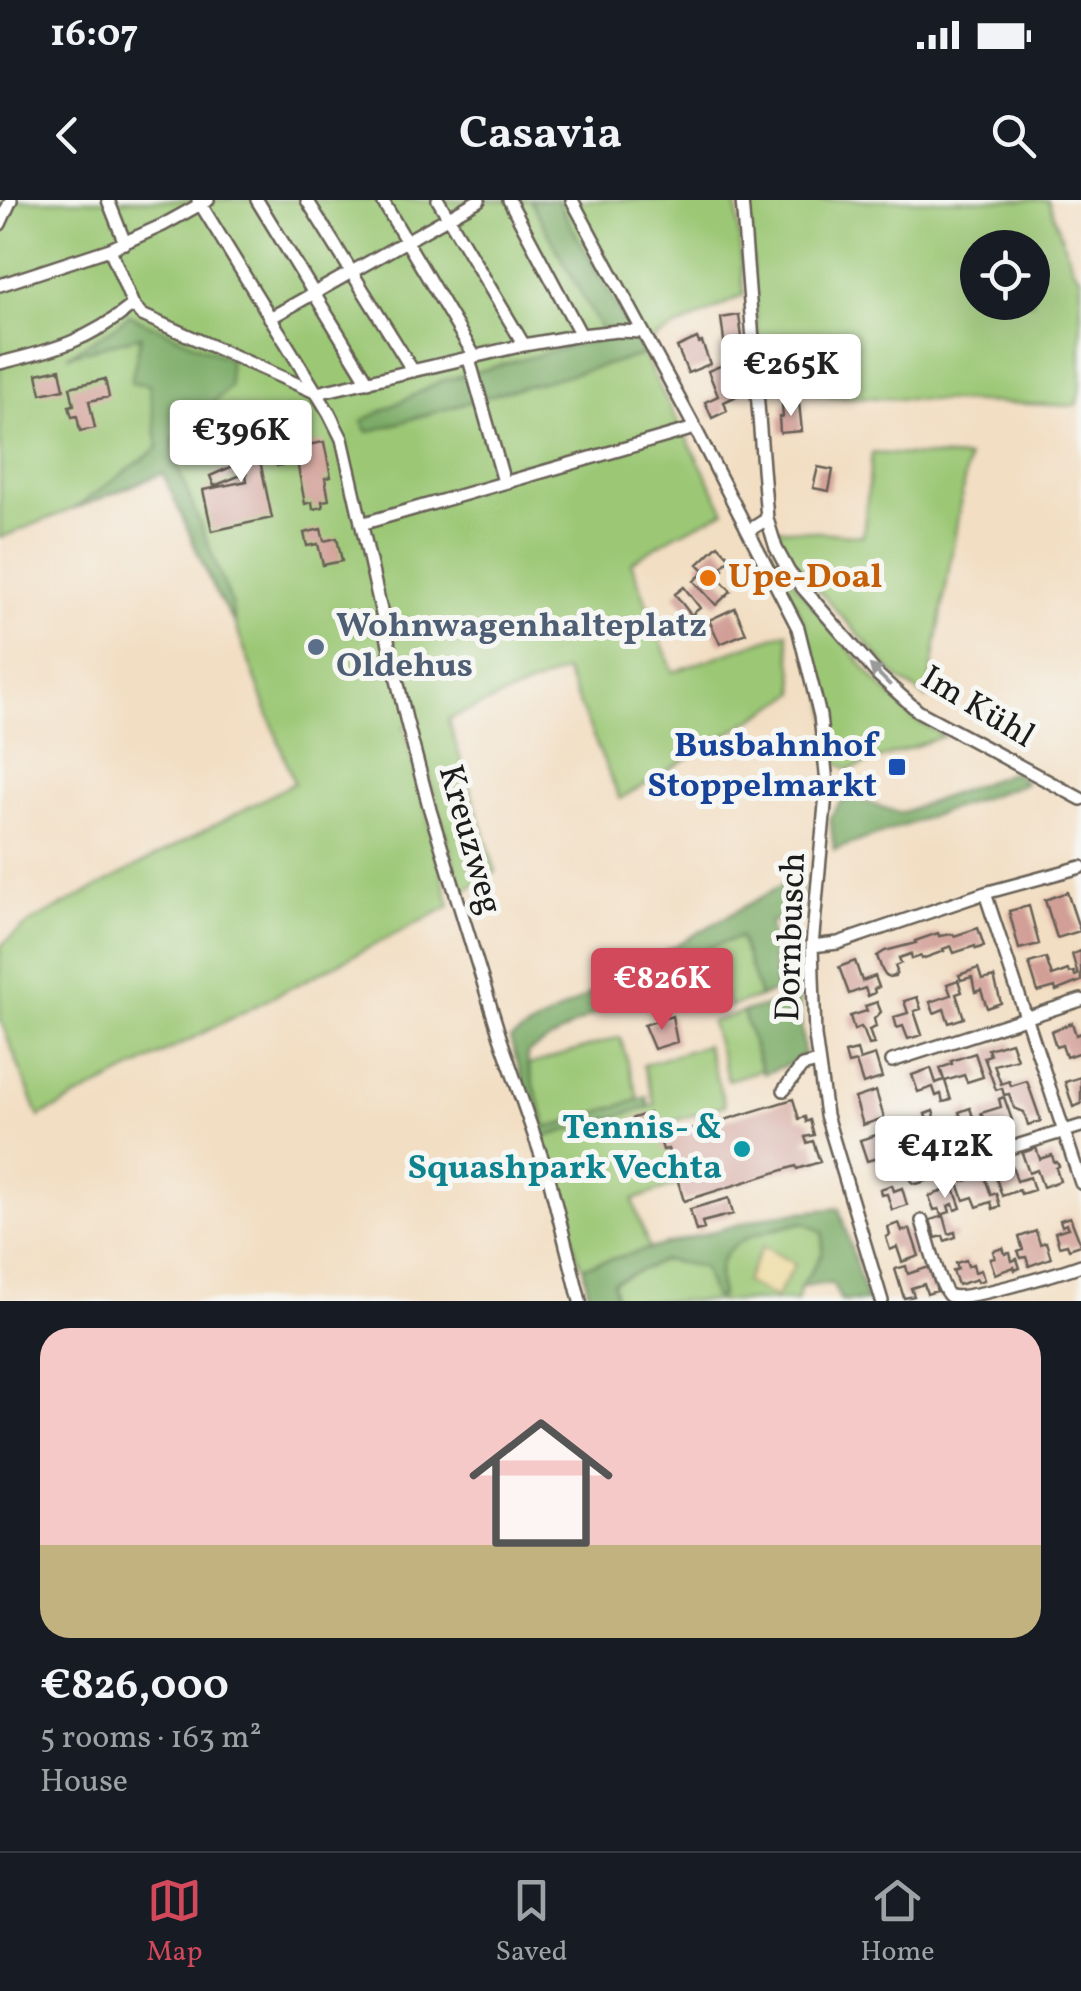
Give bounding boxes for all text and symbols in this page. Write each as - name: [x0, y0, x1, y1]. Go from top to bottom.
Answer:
- text: 16:07: [50, 9, 139, 62]
- text: Casavia: [459, 104, 622, 167]
- icon: back: [40, 108, 95, 163]
- icon: search: [986, 108, 1041, 163]
- map controls: [960, 230, 1050, 320]
- button: locate: [960, 230, 1050, 320]
- pin: €265K: [721, 334, 861, 419]
- text: €265K: [743, 344, 839, 388]
- pin: €396K: [171, 400, 311, 485]
- text: €396K: [192, 410, 290, 454]
- place label: Upe-Doal: [728, 554, 882, 602]
- marker: Upe-Doal: [697, 567, 719, 589]
- place label: Wohnwagenhalteplatz Oldehus: [336, 603, 707, 691]
- marker: Wohnwagenhalteplatz Oldehus: [305, 636, 327, 658]
- street label: Im Kühl: [911, 655, 1043, 761]
- one-way arrow: [869, 664, 892, 688]
- place label: Busbahnhof Stoppelmarkt: [647, 723, 880, 811]
- marker: Busbahnhof Stoppelmarkt: [886, 756, 908, 778]
- street label: Kreuzweg: [425, 760, 513, 920]
- street label: Dornbusch: [765, 852, 819, 1022]
- pin: €826K: [592, 948, 732, 1033]
- text: €826K: [613, 958, 711, 1002]
- place label: Tennis- & Squashpark Vechta: [408, 1105, 722, 1193]
- pin: €412K: [875, 1116, 1015, 1201]
- text: €412K: [897, 1126, 993, 1170]
- marker: Tennis- & Squashpark Vechta: [731, 1138, 753, 1160]
- icon: home: [451, 1393, 631, 1573]
- text: €826,000: [40, 1658, 229, 1717]
- text: 5 rooms · 163 m²: [40, 1717, 262, 1761]
- text: House: [40, 1761, 128, 1805]
- tab: Map: [146, 1873, 203, 1972]
- tab: Saved: [495, 1873, 568, 1972]
- tab: Home: [860, 1873, 935, 1972]

